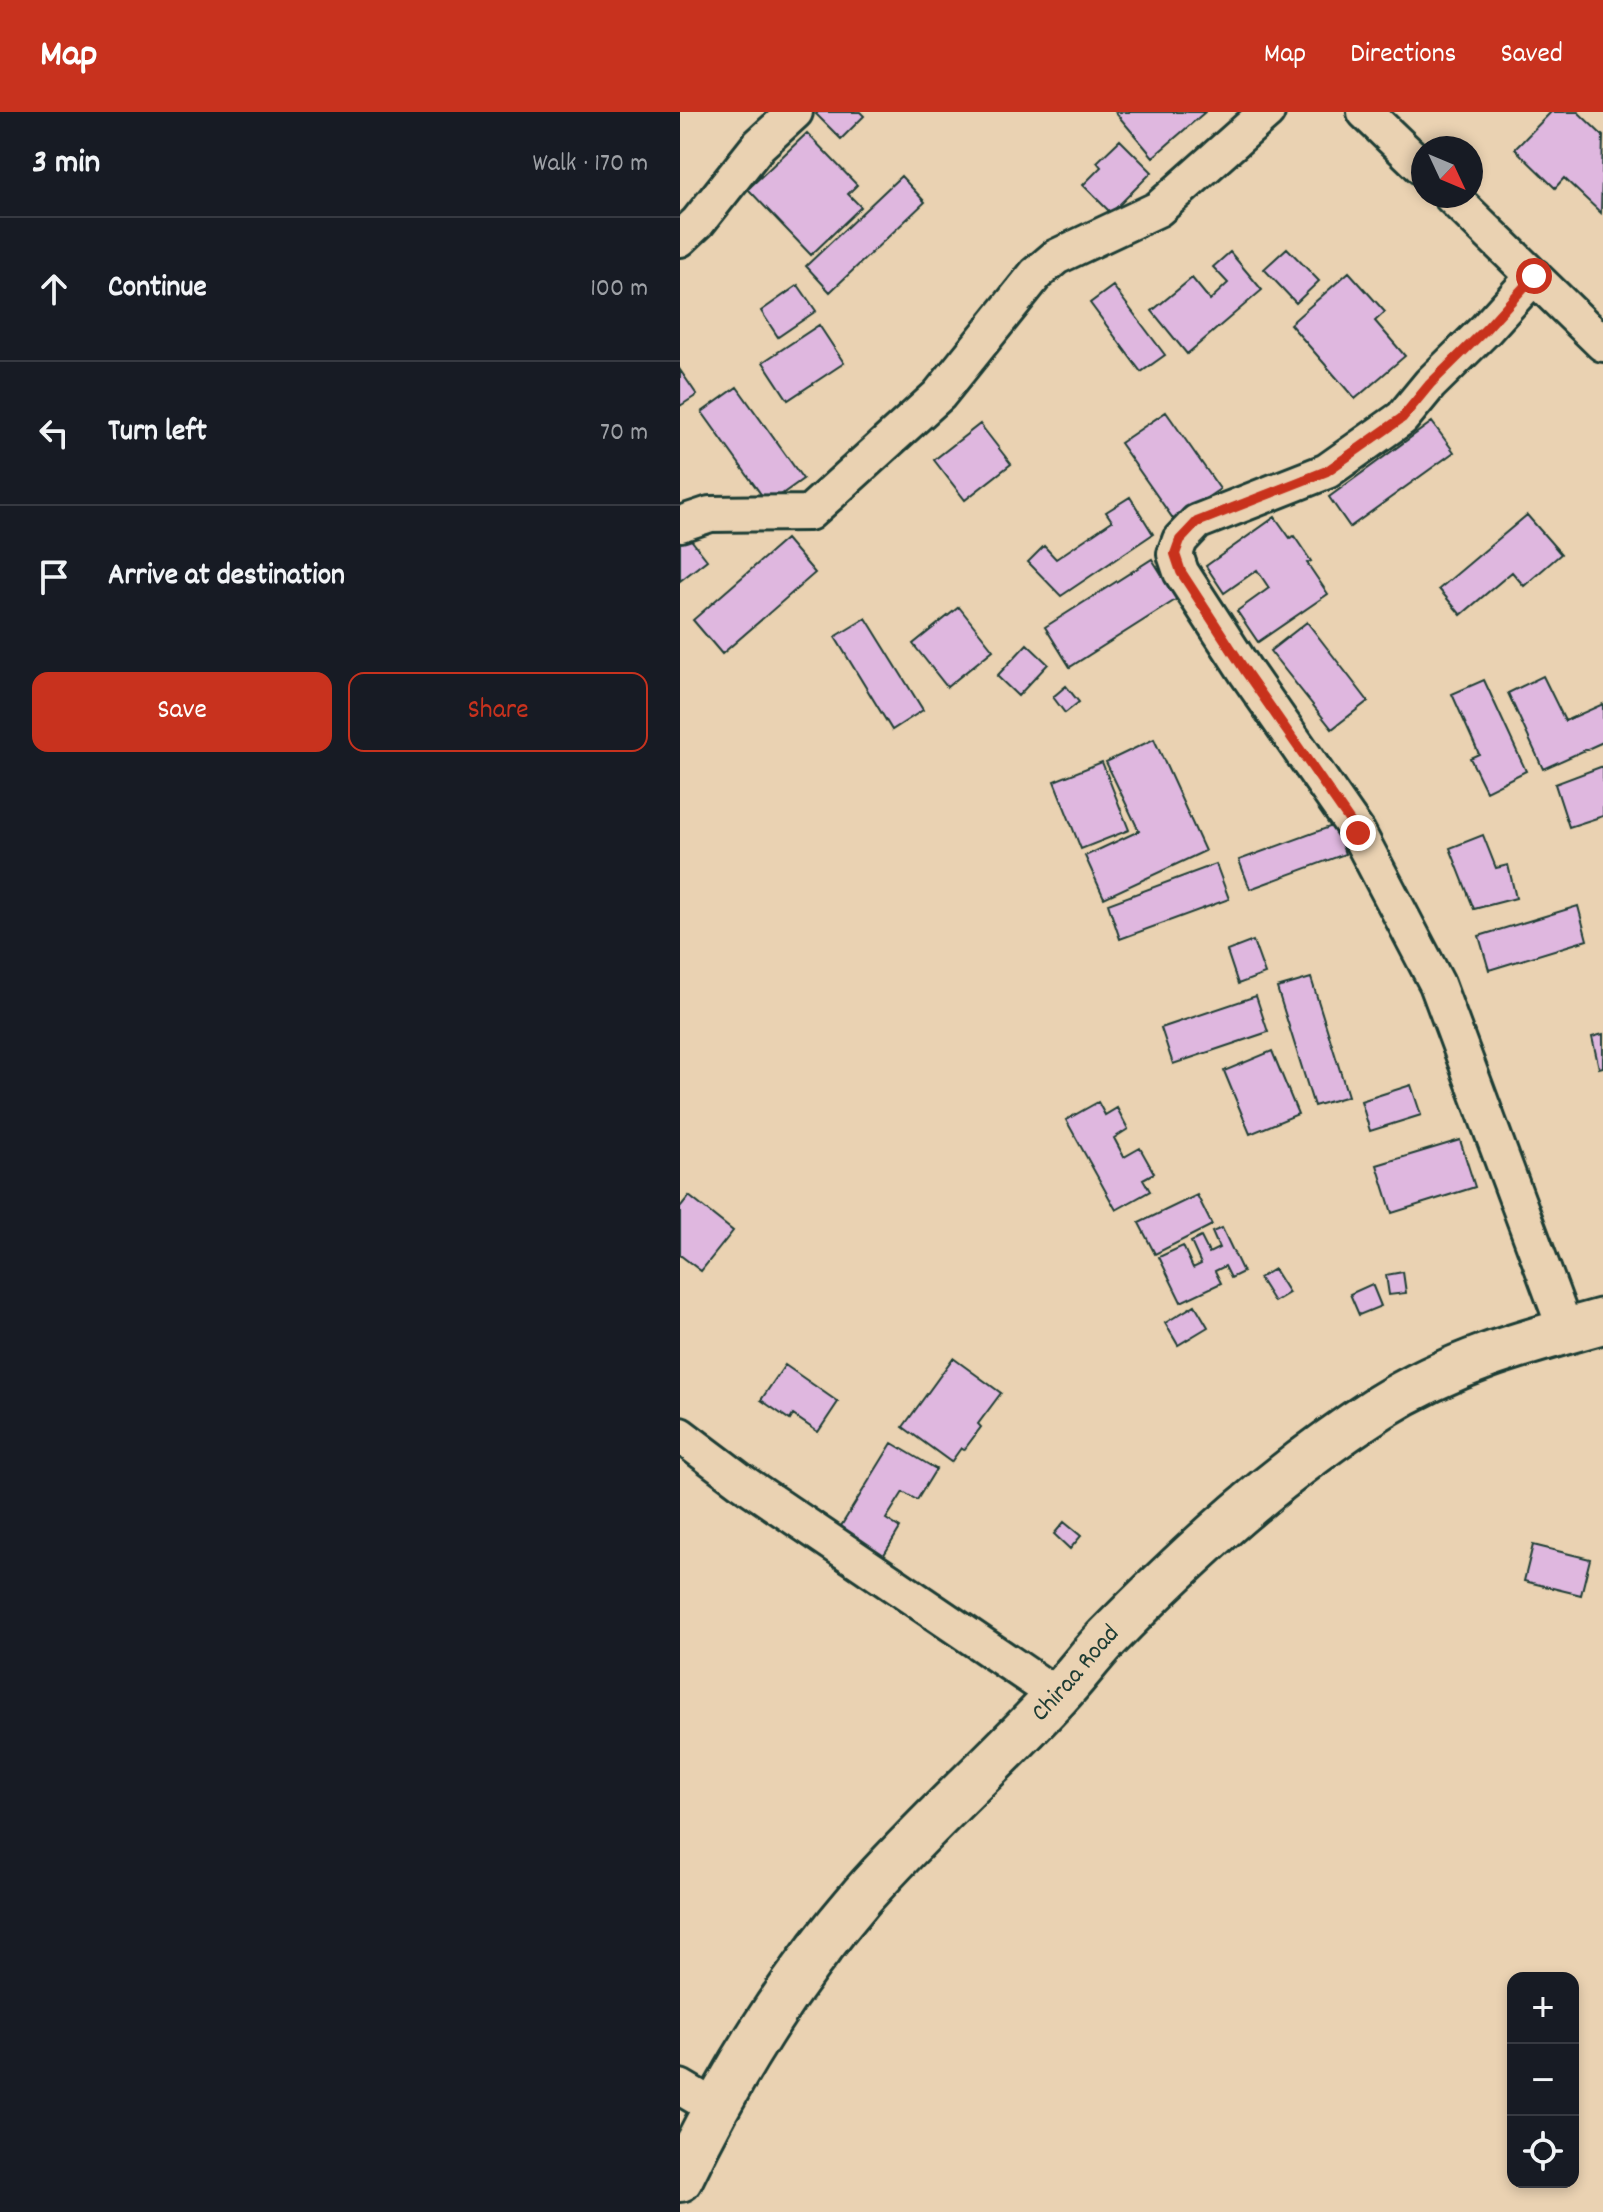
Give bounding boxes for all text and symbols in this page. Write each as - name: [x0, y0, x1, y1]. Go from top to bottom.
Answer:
- text: Map: [40, 29, 98, 84]
- text: Map: [1264, 36, 1306, 76]
- text: Directions: [1350, 36, 1456, 76]
- text: Saved: [1500, 36, 1563, 76]
- north arrow: [1411, 136, 1483, 208]
- text: 3 min: [32, 140, 100, 189]
- text: Walk · 170 m: [533, 146, 648, 183]
- route start: [1516, 258, 1552, 294]
- icon: ahead: [32, 267, 76, 311]
- text: Continue: [108, 268, 207, 311]
- text: 100 m: [590, 271, 648, 308]
- icon: left: [32, 411, 76, 455]
- text: Turn left: [108, 412, 207, 455]
- text: 70 m: [600, 415, 648, 452]
- icon: arrive: [32, 555, 76, 599]
- text: Arrive at destination: [108, 556, 345, 599]
- button: Save: [32, 672, 332, 752]
- button: Share: [348, 672, 648, 752]
- route end: [1340, 815, 1376, 851]
- street label: Chiraa Road: [1023, 1617, 1128, 1731]
- map controls: [1507, 1972, 1579, 2188]
- button: +: [1507, 1972, 1579, 2044]
- button: −: [1507, 2044, 1579, 2116]
- button: locate: [1507, 2116, 1579, 2188]

